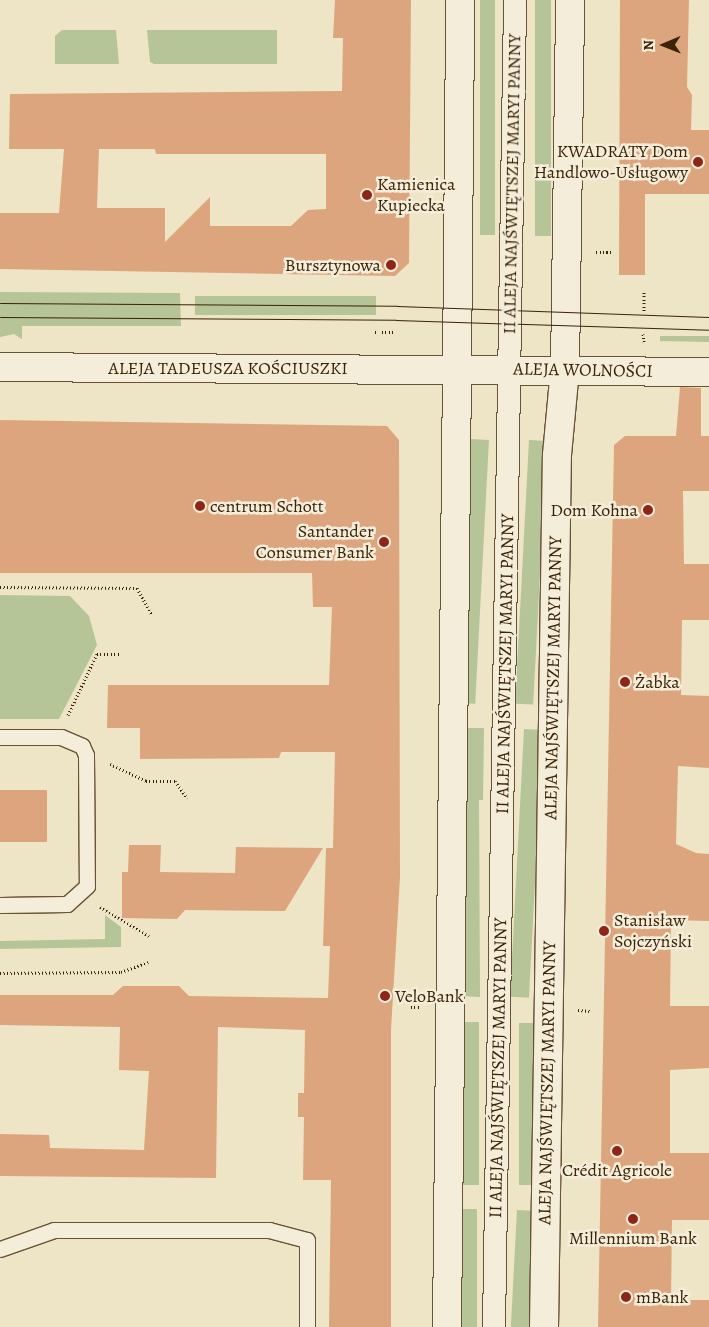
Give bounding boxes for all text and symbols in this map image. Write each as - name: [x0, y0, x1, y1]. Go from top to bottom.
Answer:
- north arrow: [639, 20, 689, 70]
- street label: II ALEJA NAJŚWIĘTSZEJ MARYI PANNY: [499, 34, 525, 334]
- text: N: [639, 40, 658, 51]
- place label: KWADRATY Dom Handlowo-Usługowy: [534, 141, 688, 183]
- marker: KWADRATY Dom Handlowo-Usługowy: [692, 156, 704, 168]
- place label: Kamienica Kupiecka: [377, 174, 455, 216]
- marker: Kamienica Kupiecka: [361, 189, 373, 201]
- place label: Bursztynowa: [285, 254, 381, 276]
- marker: Bursztynowa: [385, 259, 397, 271]
- street label: ALEJA TADEUSZA KOŚCIUSZKI: [108, 357, 348, 379]
- street label: ALEJA WOLNOŚCI: [513, 358, 653, 382]
- place label: centrum Schott: [210, 495, 324, 517]
- place label: Dom Kohna: [550, 499, 638, 521]
- marker: centrum Schott: [194, 500, 206, 512]
- marker: Dom Kohna: [642, 504, 654, 516]
- street label: II ALEJA NAJŚWIĘTSZEJ MARYI PANNY: [492, 514, 518, 814]
- place label: Santander Consumer Bank: [256, 521, 374, 564]
- marker: Santander Consumer Bank: [378, 536, 390, 548]
- street label: ALEJA NAJŚWIĘTSZEJ MARYI PANNY: [540, 536, 566, 820]
- place label: Żabka: [635, 671, 680, 693]
- marker: Żabka: [619, 676, 631, 688]
- place label: Stanisław Sojczyński: [614, 910, 692, 952]
- street label: II ALEJA NAJŚWIĘTSZEJ MARYI PANNY: [485, 918, 511, 1218]
- marker: Stanisław Sojczyński: [598, 925, 610, 937]
- street label: ALEJA NAJŚWIĘTSZEJ MARYI PANNY: [534, 941, 560, 1225]
- place label: VeloBank: [395, 985, 464, 1007]
- marker: VeloBank: [379, 990, 391, 1002]
- marker: Crédit Agricole: [611, 1145, 623, 1157]
- place label: Crédit Agricole: [562, 1159, 672, 1181]
- marker: Millennium Bank: [627, 1213, 639, 1225]
- place label: Millennium Bank: [569, 1227, 697, 1249]
- place label: mBank: [636, 1286, 689, 1308]
- marker: mBank: [620, 1291, 632, 1303]

